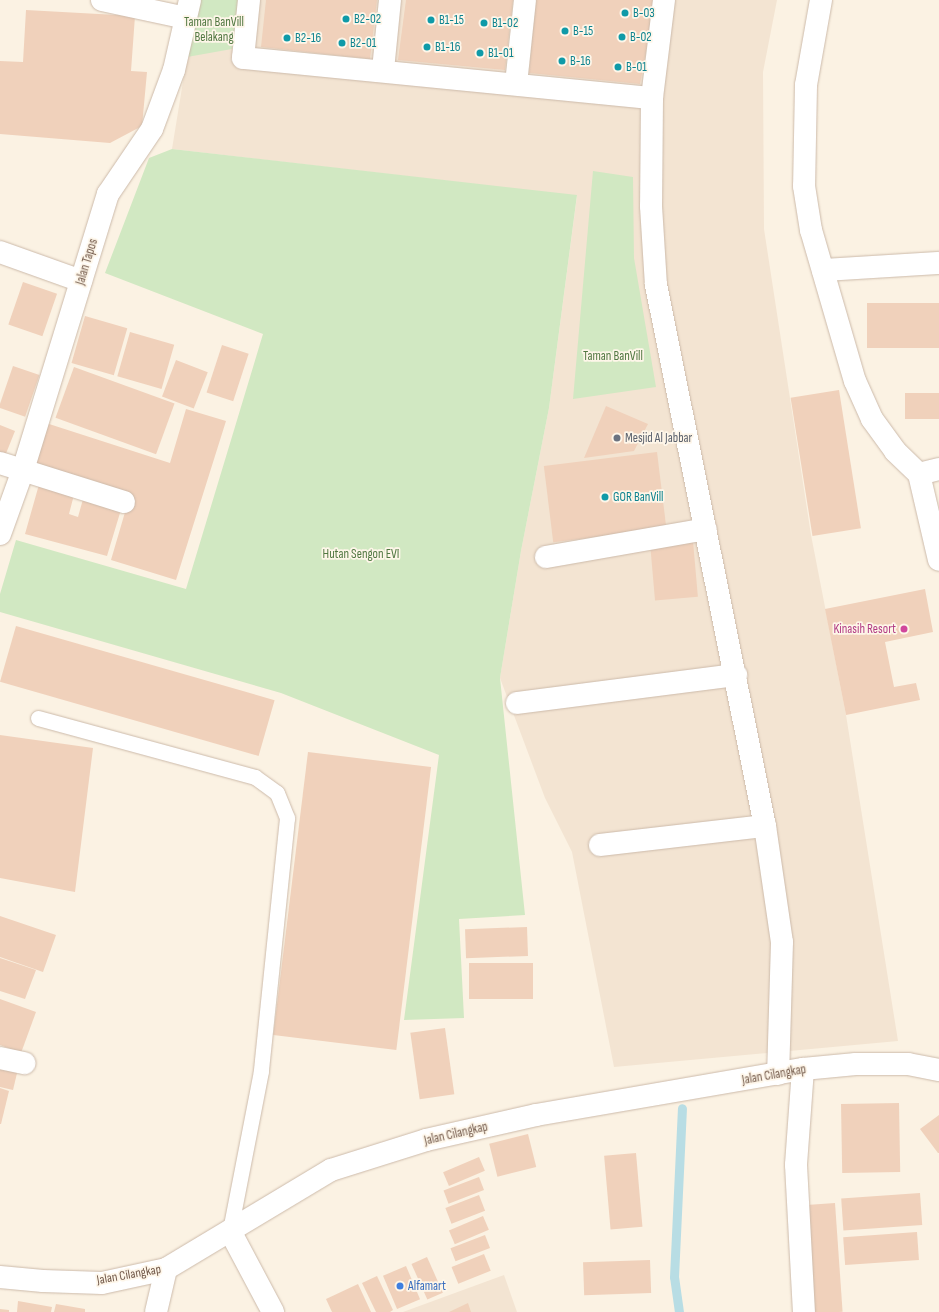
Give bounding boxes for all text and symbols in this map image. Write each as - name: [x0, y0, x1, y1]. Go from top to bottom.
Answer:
- place label: B-03: [633, 5, 655, 21]
- marker: B-03: [620, 8, 630, 18]
- place label: B2-02: [354, 11, 381, 27]
- place label: B1-15: [439, 12, 464, 28]
- marker: B2-02: [341, 14, 351, 24]
- park label: Taman BanVill Belakang: [184, 15, 244, 46]
- marker: B1-15: [426, 15, 436, 25]
- place label: B1-02: [492, 15, 518, 31]
- marker: B1-02: [479, 18, 489, 28]
- place label: B-15: [573, 23, 593, 39]
- marker: B-15: [560, 26, 570, 36]
- place label: B-02: [630, 29, 652, 45]
- place label: B2-16: [295, 30, 321, 46]
- marker: B-02: [617, 32, 627, 42]
- marker: B2-16: [282, 33, 292, 43]
- place label: B2-01: [350, 35, 376, 51]
- marker: B2-01: [337, 38, 347, 48]
- place label: B1-16: [435, 39, 460, 55]
- marker: B1-16: [422, 42, 432, 52]
- place label: B1-01: [488, 45, 513, 61]
- marker: B1-01: [475, 48, 485, 58]
- place label: B-16: [570, 53, 591, 69]
- marker: B-16: [557, 56, 567, 66]
- place label: B-01: [626, 59, 647, 75]
- marker: B-01: [613, 62, 623, 72]
- street label: Jalan Tapos: [73, 237, 101, 287]
- park label: Taman BanVill: [583, 348, 643, 364]
- place label: Mesjid Al Jabbar: [625, 430, 692, 446]
- marker: Mesjid Al Jabbar: [612, 433, 622, 443]
- place label: GOR BanVill: [613, 489, 663, 505]
- marker: GOR BanVill: [600, 492, 610, 502]
- park label: Hutan Sengon EVI: [323, 546, 399, 562]
- place label: Kinasih Resort: [833, 621, 896, 637]
- marker: Kinasih Resort: [899, 624, 909, 634]
- street label: Jalan Cilangkap: [741, 1062, 807, 1088]
- street label: Jalan Cilangkap: [423, 1119, 489, 1149]
- street label: Jalan Cilangkap: [96, 1262, 162, 1288]
- place label: Alfamart: [408, 1278, 446, 1294]
- marker: Alfamart: [395, 1281, 405, 1291]

